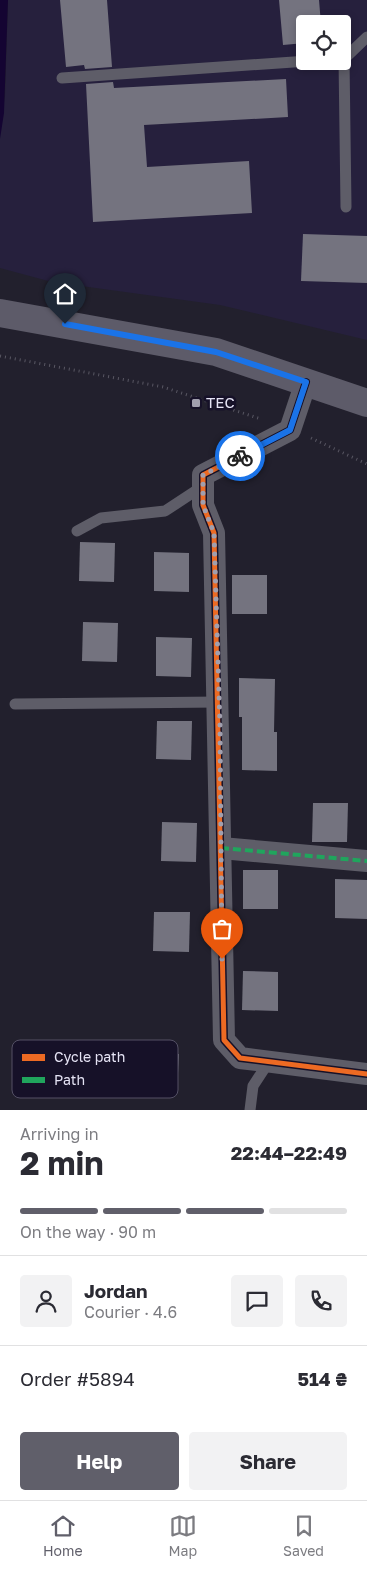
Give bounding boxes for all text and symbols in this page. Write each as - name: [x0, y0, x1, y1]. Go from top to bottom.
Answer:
- map controls: [296, 15, 351, 70]
- button: locate: [296, 15, 351, 70]
- pin: [44, 273, 86, 324]
- icon: home: [51, 280, 79, 308]
- place label: ТЕС: [206, 393, 235, 411]
- marker: ТЕС: [190, 397, 202, 409]
- courier: [215, 431, 265, 481]
- icon: bike: [226, 442, 254, 470]
- pin: [201, 908, 243, 959]
- icon: bag: [208, 915, 236, 943]
- legend: [12, 1040, 178, 1098]
- text: Cycle path: [54, 1048, 125, 1065]
- text: Path: [54, 1071, 85, 1088]
- text: Arriving in: [20, 1124, 99, 1144]
- text: 22:44–22:49: [231, 1141, 347, 1164]
- text: 2 min: [20, 1144, 104, 1182]
- text: On the way · 90 m: [20, 1222, 156, 1242]
- button: person: [20, 1275, 72, 1327]
- button: chat: [231, 1275, 283, 1327]
- button: phone: [295, 1275, 347, 1327]
- text: Jordan: [84, 1279, 148, 1302]
- text: Courier · 4.6: [84, 1302, 177, 1322]
- text: Order #5894: [20, 1367, 135, 1390]
- text: 514 ₴: [297, 1367, 347, 1390]
- button: Help: [20, 1432, 179, 1490]
- button: Share: [189, 1432, 347, 1490]
- tab: Home: [43, 1512, 83, 1559]
- tab: Map: [169, 1512, 197, 1559]
- tab: Saved: [283, 1512, 324, 1559]

